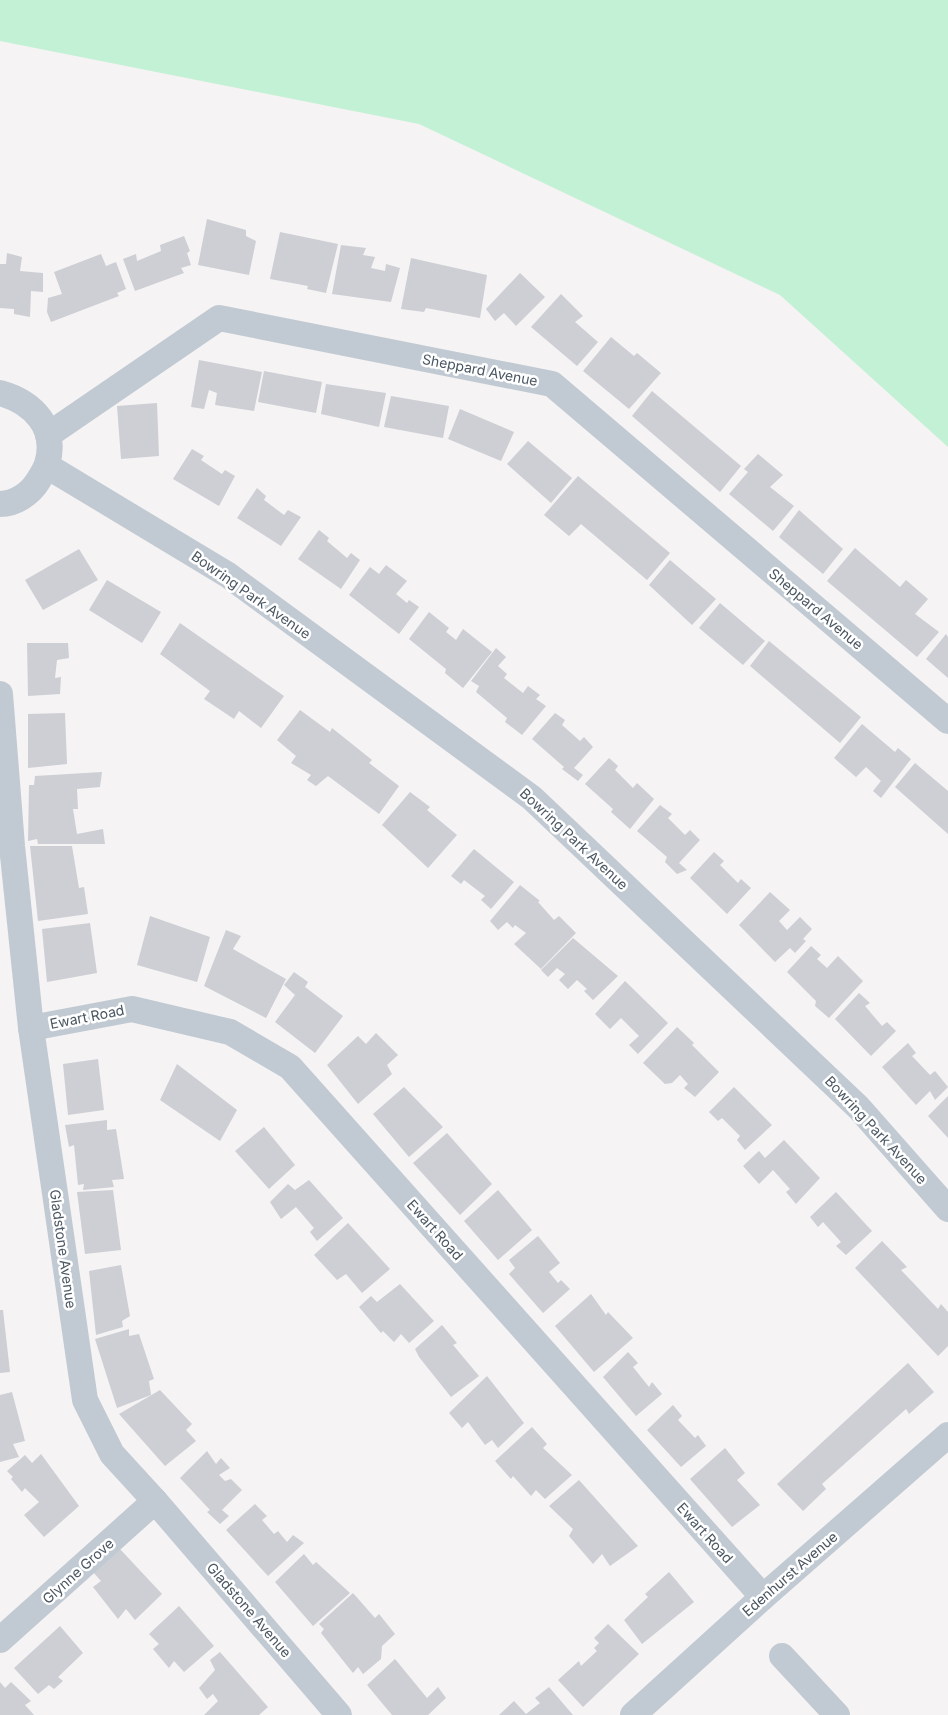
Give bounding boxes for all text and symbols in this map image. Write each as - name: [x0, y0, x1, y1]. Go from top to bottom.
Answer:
- street label: Sheppard Avenue: [421, 350, 539, 389]
- street label: Bowring Park Avenue: [188, 547, 314, 642]
- street label: Sheppard Avenue: [766, 564, 867, 653]
- street label: Bowring Park Avenue: [517, 784, 632, 893]
- street label: Ewart Road: [48, 1001, 126, 1032]
- street label: Bowring Park Avenue: [822, 1072, 931, 1187]
- street label: Gladstone Avenue: [47, 1188, 80, 1310]
- street label: Ewart Road: [404, 1196, 467, 1263]
- street label: Ewart Road: [674, 1499, 737, 1566]
- street label: Edenhurst Avenue: [739, 1528, 841, 1620]
- street label: Glynne Grove: [39, 1534, 117, 1607]
- street label: Gladstone Avenue: [204, 1559, 295, 1661]

